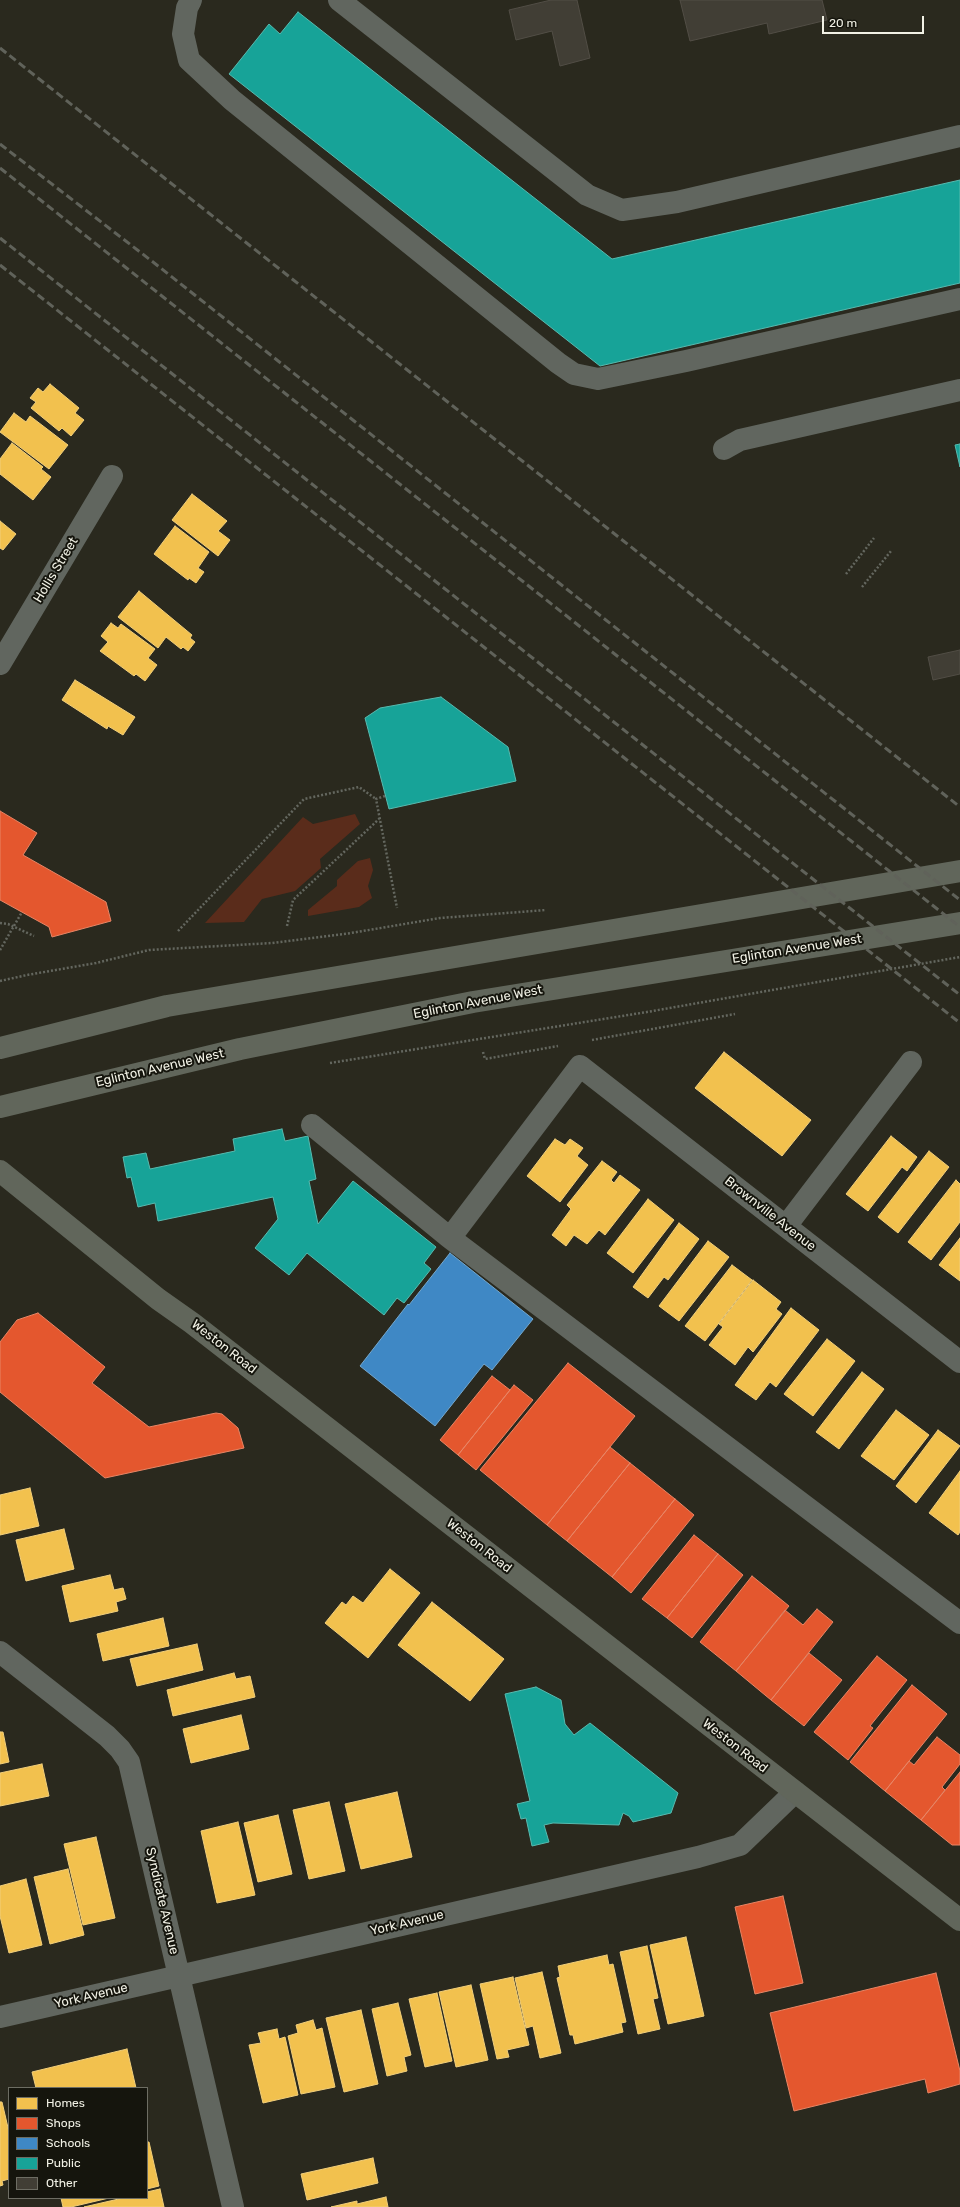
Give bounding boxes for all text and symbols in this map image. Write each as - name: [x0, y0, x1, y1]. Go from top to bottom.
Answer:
- scale bar: [824, 8, 926, 34]
- text: 20 m: [829, 16, 857, 30]
- street label: Hollis Street: [30, 534, 82, 606]
- street label: Eglinton Avenue West: [731, 931, 863, 967]
- street label: Eglinton Avenue West: [412, 982, 544, 1022]
- street label: Eglinton Avenue West: [94, 1046, 226, 1090]
- street label: Brownville Avenue: [721, 1174, 819, 1254]
- street label: Weston Road: [188, 1317, 260, 1377]
- street label: Weston Road: [443, 1516, 515, 1576]
- street label: Weston Road: [699, 1716, 771, 1776]
- street label: Syndicate Avenue: [142, 1846, 182, 1956]
- street label: York Avenue: [369, 1907, 445, 1939]
- street label: York Avenue: [53, 1980, 129, 2012]
- legend: [8, 2087, 148, 2199]
- text: Homes: [46, 2096, 85, 2110]
- text: Shops: [46, 2116, 81, 2130]
- text: Schools: [46, 2136, 90, 2150]
- text: Public: [46, 2156, 81, 2170]
- text: Other: [46, 2176, 77, 2190]

